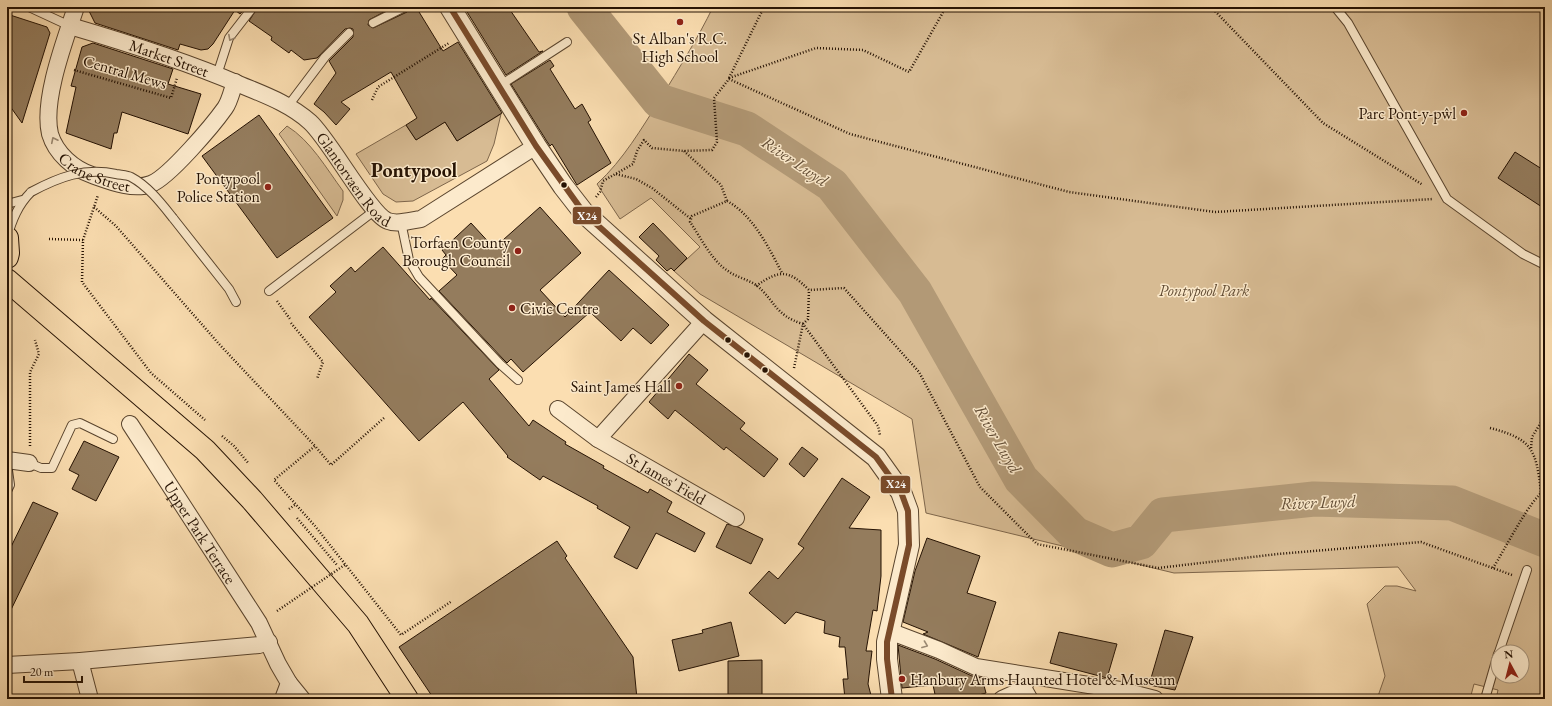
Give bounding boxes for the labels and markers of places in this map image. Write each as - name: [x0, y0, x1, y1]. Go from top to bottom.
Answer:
- marker: St Alban's R.C. High School: [675, 17, 685, 27]
- place label: St Alban's R.C. High School: [633, 28, 727, 67]
- place label: Parc Pont-y-pŵl: [1358, 103, 1456, 124]
- marker: Parc Pont-y-pŵl: [1459, 108, 1469, 118]
- place label: Pontypool Police Station: [177, 168, 261, 207]
- unlabelled marker: [559, 180, 569, 190]
- marker: Pontypool Police Station: [263, 182, 273, 192]
- place label: Torfaen County Borough Council: [402, 232, 511, 271]
- marker: Torfaen County Borough Council: [513, 246, 523, 256]
- place label: Civic Centre: [520, 298, 599, 319]
- marker: Civic Centre: [507, 303, 517, 313]
- unlabelled marker: [723, 335, 733, 345]
- unlabelled marker: [742, 350, 752, 360]
- unlabelled marker: [760, 365, 770, 375]
- place label: Saint James Hall: [571, 376, 671, 397]
- marker: Saint James Hall: [674, 381, 684, 391]
- place label: Hanbury Arms Haunted Hotel & Museum: [910, 669, 1176, 690]
- marker: Hanbury Arms Haunted Hotel & Museum: [897, 674, 907, 684]

